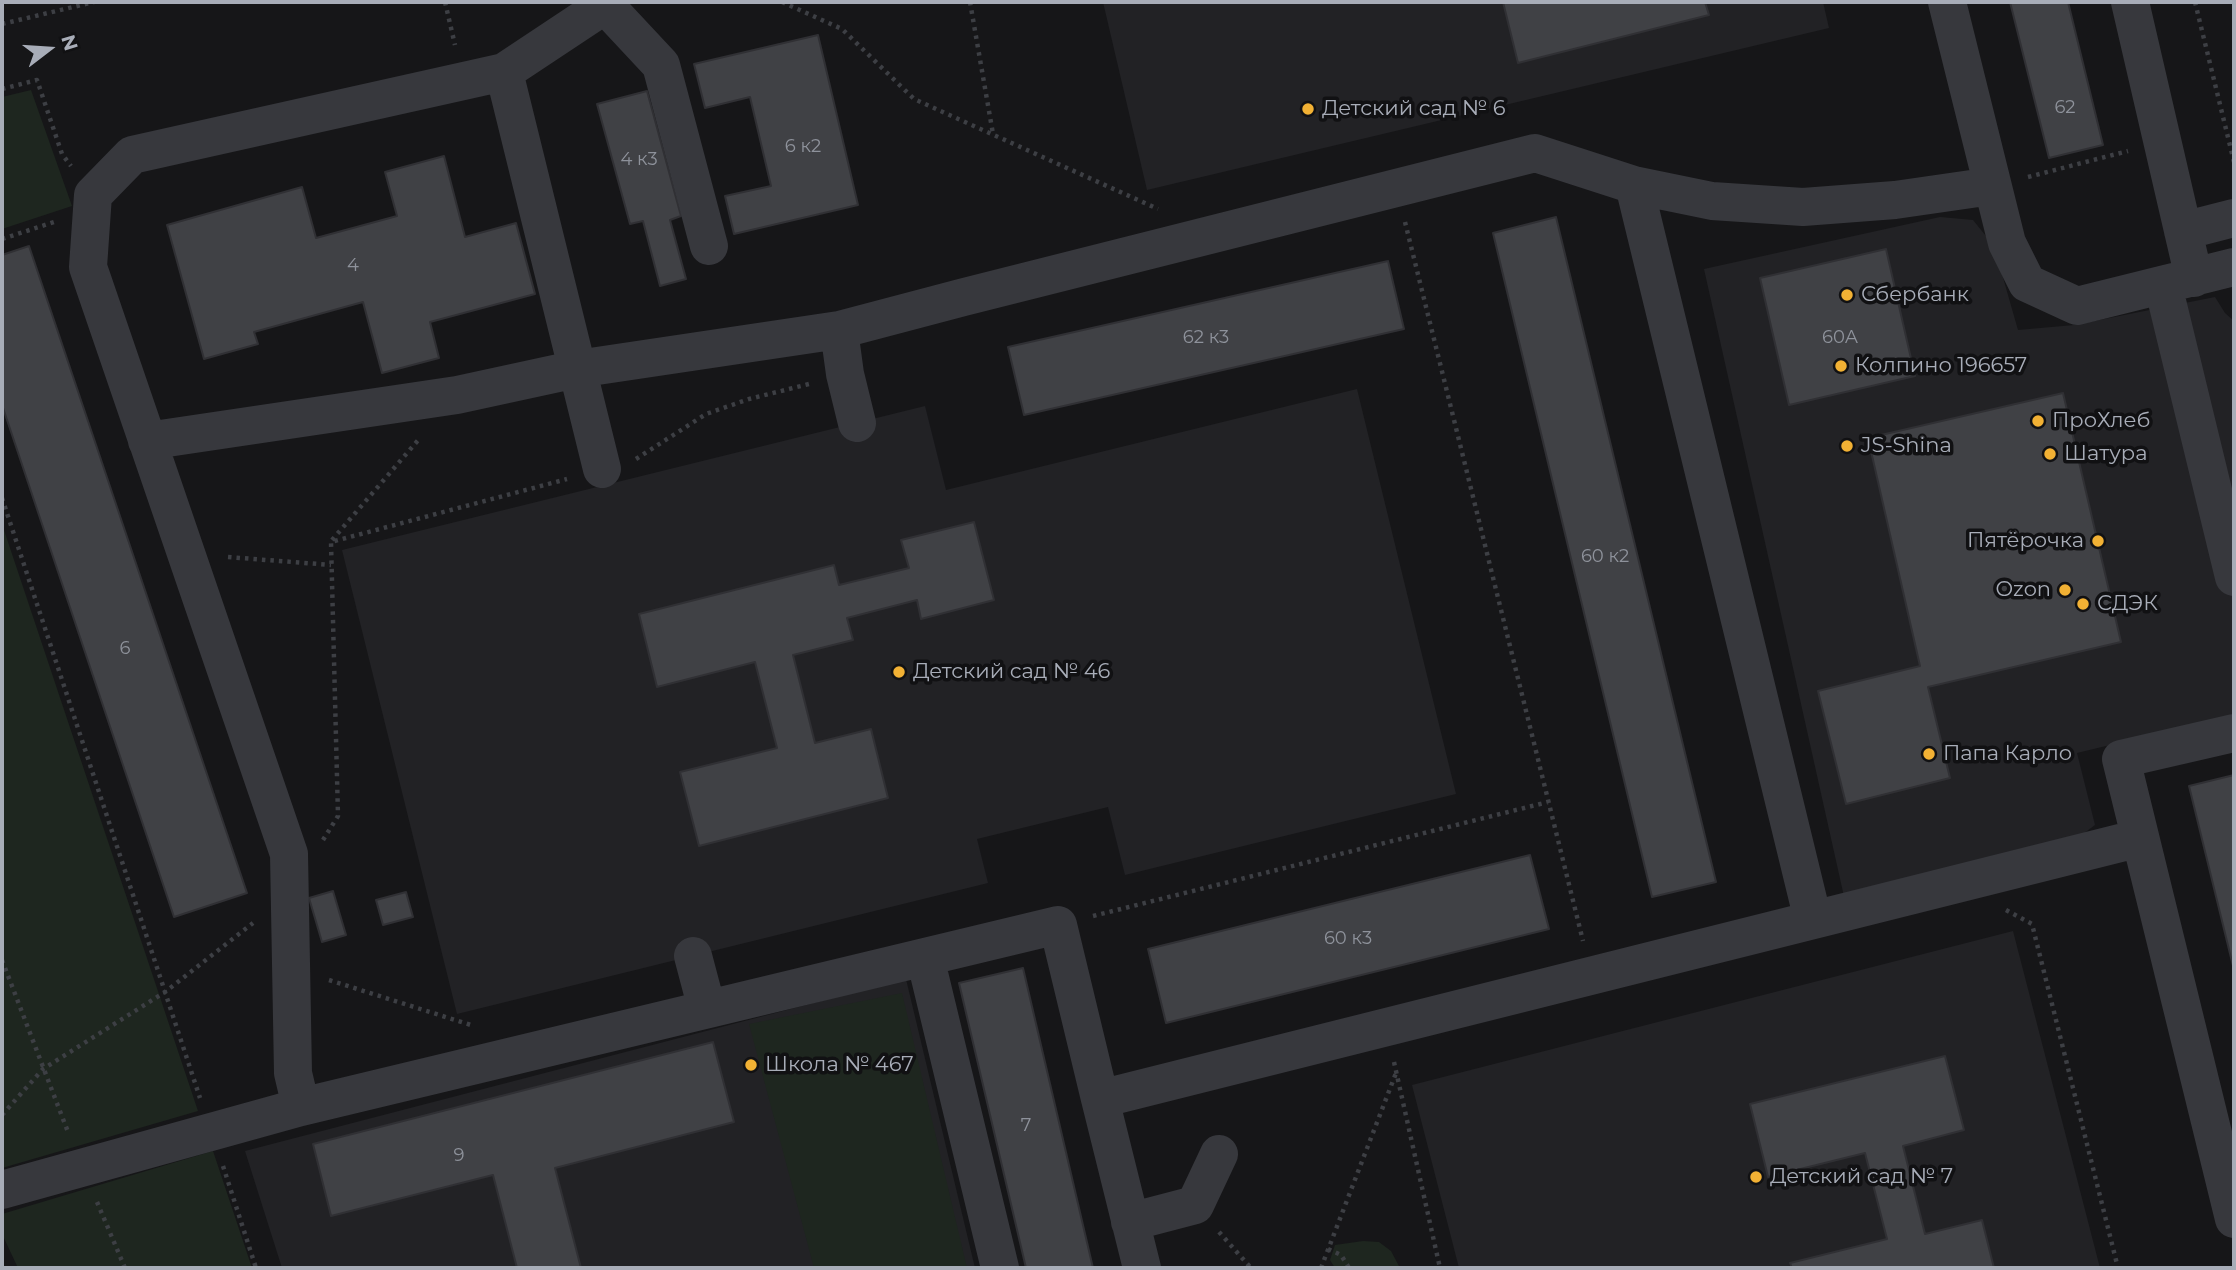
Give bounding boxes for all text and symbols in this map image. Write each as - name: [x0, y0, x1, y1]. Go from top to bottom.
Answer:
- north arrow: [14, 14, 84, 84]
- text: N: [56, 32, 83, 53]
- place label: Детский сад № 6: [1322, 96, 1505, 122]
- house number: 62: [2054, 97, 2076, 119]
- marker: Детский сад № 6: [1300, 101, 1316, 117]
- house number: 6 к2: [785, 136, 821, 158]
- house number: 4 к3: [620, 149, 658, 171]
- house number: 4: [347, 255, 359, 277]
- place label: Сбербанк: [1861, 282, 1969, 308]
- marker: Сбербанк: [1839, 287, 1855, 303]
- house number: 62 к3: [1183, 327, 1229, 349]
- house number: 60А: [1822, 327, 1858, 349]
- place label: Колпино 196657: [1855, 353, 2027, 379]
- marker: Колпино 196657: [1833, 358, 1849, 374]
- place label: ПроХлеб: [2052, 408, 2150, 434]
- marker: ПроХлеб: [2030, 413, 2046, 429]
- place label: JS-Shina: [1861, 433, 1952, 459]
- marker: JS-Shina: [1839, 438, 1855, 454]
- place label: Шатура: [2064, 441, 2147, 467]
- marker: Шатура: [2042, 446, 2058, 462]
- place label: Пятёрочка: [1967, 528, 2084, 554]
- marker: Пятёрочка: [2090, 533, 2106, 549]
- house number: 60 к2: [1581, 546, 1629, 568]
- place label: Ozon: [1995, 577, 2051, 603]
- marker: Ozon: [2057, 582, 2073, 598]
- place label: СДЭК: [2097, 591, 2158, 617]
- marker: СДЭК: [2075, 596, 2091, 612]
- house number: 6: [120, 638, 130, 660]
- place label: Детский сад № 46: [913, 659, 1110, 685]
- marker: Детский сад № 46: [891, 664, 907, 680]
- place label: Папа Карло: [1943, 741, 2072, 767]
- marker: Папа Карло: [1921, 746, 1937, 762]
- house number: 60 к3: [1324, 928, 1372, 950]
- place label: Школа № 467: [765, 1052, 914, 1078]
- marker: Школа № 467: [743, 1057, 759, 1073]
- house number: 7: [1021, 1115, 1031, 1137]
- house number: 9: [454, 1145, 464, 1167]
- place label: Детский сад № 7: [1770, 1164, 1953, 1190]
- marker: Детский сад № 7: [1748, 1169, 1764, 1185]

